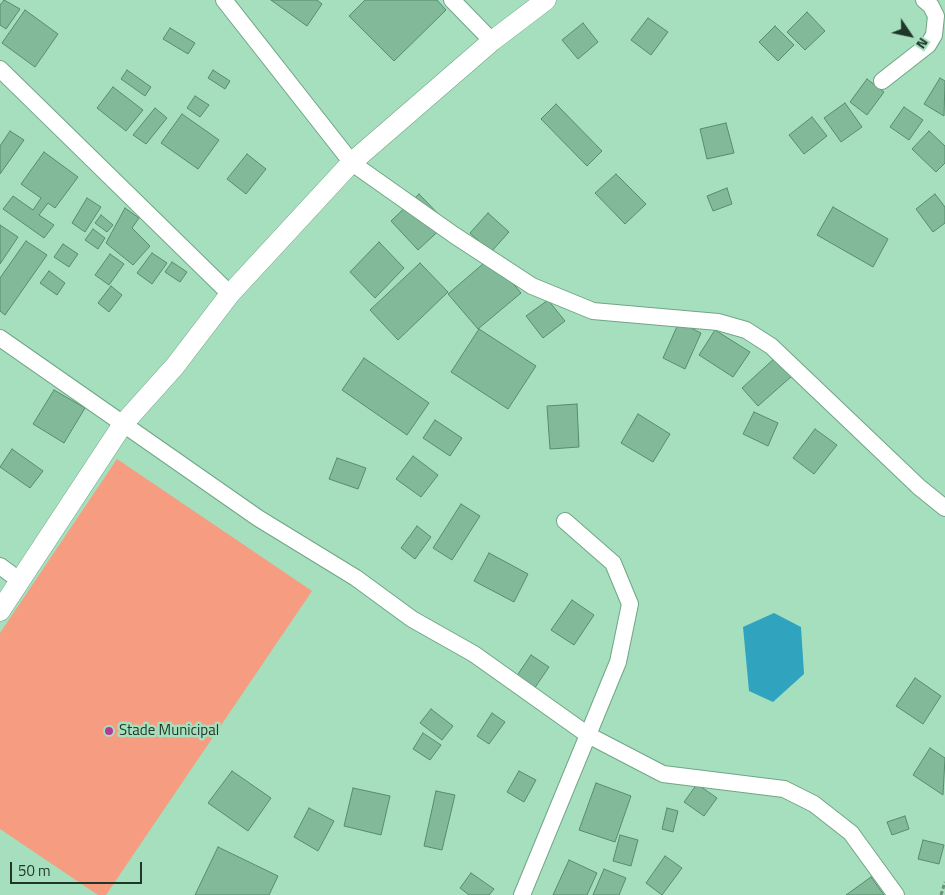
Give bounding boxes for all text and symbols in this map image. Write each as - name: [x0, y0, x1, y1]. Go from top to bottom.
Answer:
- north arrow: [885, 10, 935, 60]
- text: N: [911, 34, 934, 54]
- place label: Stade Municipal: [119, 722, 219, 740]
- marker: Stade Municipal: [103, 725, 115, 737]
- scale bar: [12, 852, 145, 884]
- text: 50 m: [18, 859, 51, 882]

